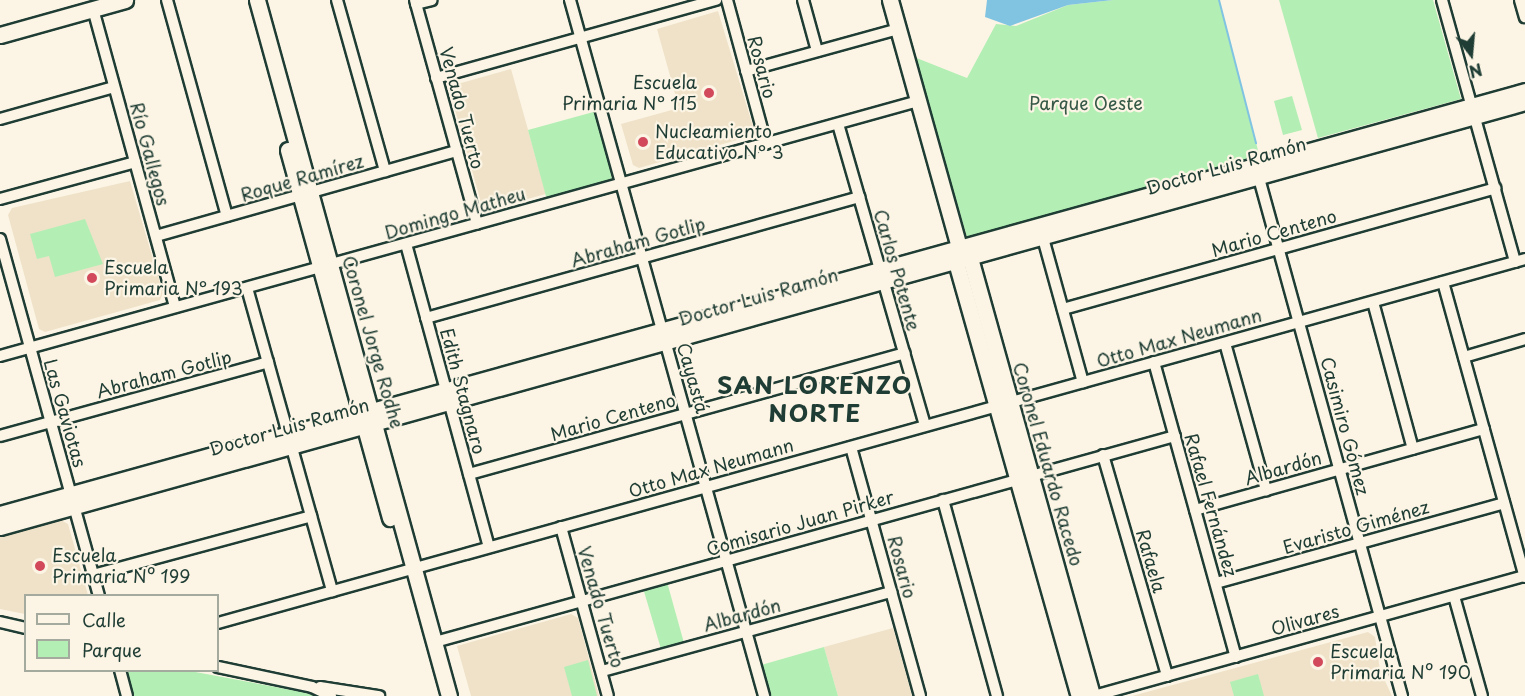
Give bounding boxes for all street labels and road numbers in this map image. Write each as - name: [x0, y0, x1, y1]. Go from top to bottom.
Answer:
- street label: Rosario: [743, 33, 781, 101]
- street label: Venado Tuerto: [435, 44, 489, 172]
- street label: Río Gallegos: [126, 99, 174, 209]
- street label: Doctor Luis Ramón: [1143, 133, 1309, 199]
- street label: Roque Ramírez: [238, 150, 366, 206]
- street label: Domingo Matheu: [382, 183, 528, 243]
- street label: Mario Centeno: [1209, 205, 1339, 261]
- street label: Carlos Potente: [869, 207, 925, 333]
- street label: Abraham Gotlip: [568, 212, 708, 272]
- street label: Coronel Jorge Rodhe: [338, 253, 408, 431]
- street label: Doctor Luis Ramón: [675, 264, 841, 330]
- street label: Otto Max Neumann: [1094, 304, 1264, 372]
- street label: Edith Stagnaro: [436, 325, 490, 457]
- street label: Cayastá: [673, 340, 713, 416]
- street label: Abraham Gotlip: [94, 345, 234, 403]
- street label: Casimiro Gómez: [1316, 354, 1374, 498]
- street label: Las Gaviotas: [39, 357, 91, 469]
- street label: Coronel Eduardo Racedo: [1008, 359, 1088, 569]
- street label: Mario Centeno: [548, 389, 678, 445]
- street label: Doctor Luis Ramón: [206, 394, 372, 460]
- street label: Rafael Fernández: [1180, 430, 1242, 580]
- street label: Otto Max Neumann: [626, 434, 796, 502]
- street label: Albardón: [1242, 447, 1324, 489]
- street label: Comisario Juan Pirker: [704, 486, 896, 560]
- street label: Evaristo Giménez: [1281, 496, 1431, 558]
- street label: Rafaela: [1132, 527, 1170, 595]
- street label: Rosario: [883, 533, 921, 601]
- street label: Venado Tuerto: [573, 543, 629, 671]
- street label: Albardón: [701, 594, 783, 636]
- street label: Olivares: [1268, 600, 1342, 640]

